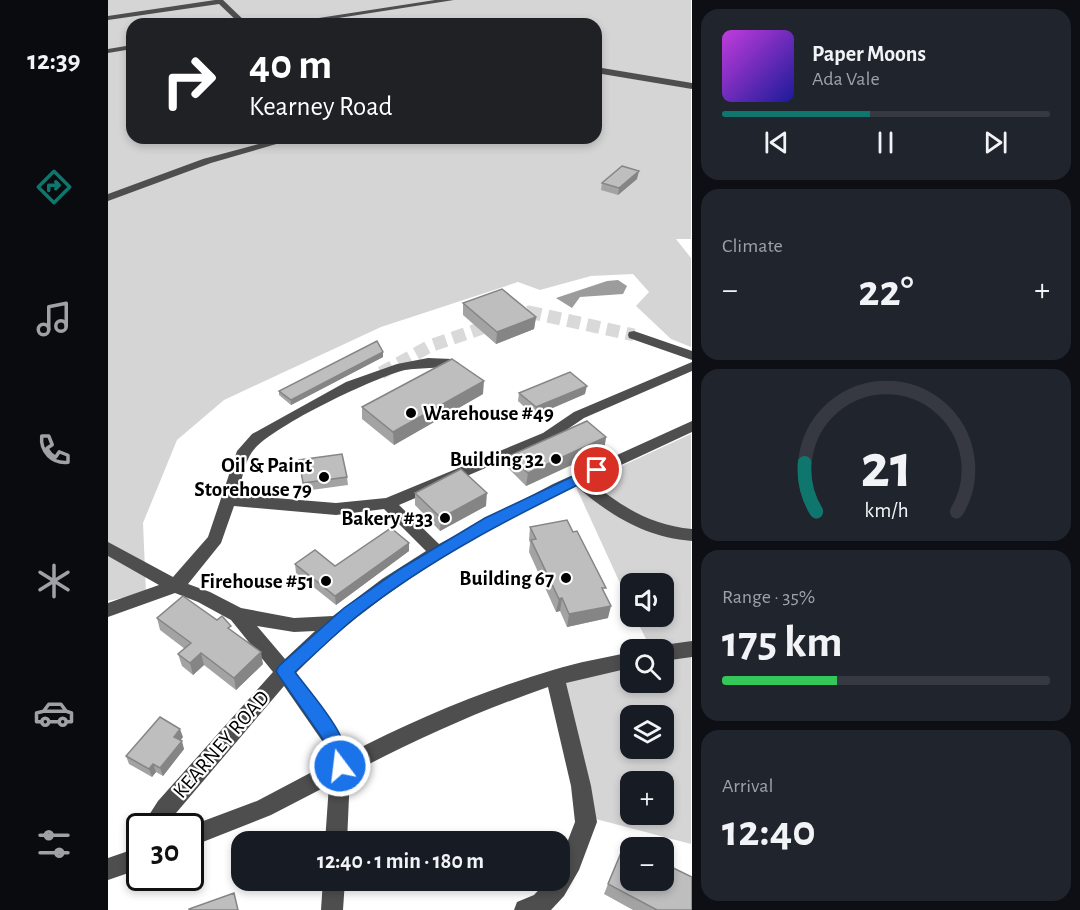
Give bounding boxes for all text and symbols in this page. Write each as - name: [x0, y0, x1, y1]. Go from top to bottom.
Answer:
- icon: right: [150, 42, 228, 120]
- text: Paper Moons: [812, 43, 926, 65]
- text: 40 m: [249, 44, 332, 86]
- text: 12:39: [27, 47, 81, 74]
- text: Ada Vale: [812, 69, 880, 89]
- text: Kearney Road: [249, 93, 393, 120]
- icon: previous: [760, 126, 793, 159]
- icon: pause: [869, 126, 902, 159]
- icon: next: [979, 126, 1012, 159]
- icon: directions: [33, 166, 75, 208]
- text: Climate: [722, 236, 783, 256]
- text: 22°: [858, 269, 914, 314]
- text: −: [722, 274, 738, 307]
- text: +: [1034, 274, 1050, 307]
- icon: music: [33, 298, 75, 340]
- place label: Warehouse #49: [423, 403, 554, 424]
- marker: Warehouse #49: [404, 406, 418, 420]
- icon: phone: [33, 429, 75, 471]
- text: 21: [860, 436, 912, 498]
- pin: [571, 444, 622, 495]
- place label: Building 32: [450, 449, 544, 470]
- marker: Building 32: [549, 452, 563, 466]
- icon: arrive: [580, 453, 613, 486]
- place label: Oil & Paint Storehouse 79: [194, 455, 312, 500]
- marker: Oil & Paint Storehouse 79: [317, 470, 331, 484]
- text: km/h: [864, 500, 908, 521]
- place label: Bakery #33: [341, 508, 433, 529]
- marker: Bakery #33: [438, 511, 452, 525]
- icon: climate: [33, 560, 75, 602]
- place label: Building 67: [459, 568, 554, 589]
- place label: Firehouse #51: [200, 571, 314, 592]
- marker: Building 67: [559, 571, 573, 585]
- map controls: [620, 573, 674, 891]
- button: sound: [620, 573, 674, 627]
- marker: Firehouse #51: [319, 574, 333, 588]
- text: Range · 35%: [722, 587, 815, 607]
- text: 175 km: [722, 620, 842, 665]
- button: search: [620, 639, 674, 693]
- street label: KEARNEY ROAD: [169, 687, 273, 802]
- icon: car: [33, 692, 75, 734]
- button: layers: [620, 705, 674, 759]
- position arrow: [308, 734, 372, 798]
- button: +: [620, 771, 674, 825]
- text: Arrival: [722, 776, 773, 796]
- text: 12:40: [722, 809, 816, 854]
- speed limit sign: 30: [126, 813, 204, 891]
- icon: filters: [33, 823, 75, 865]
- button: −: [620, 837, 674, 891]
- text: 12:40 · 1 min · 180 m: [317, 850, 484, 872]

